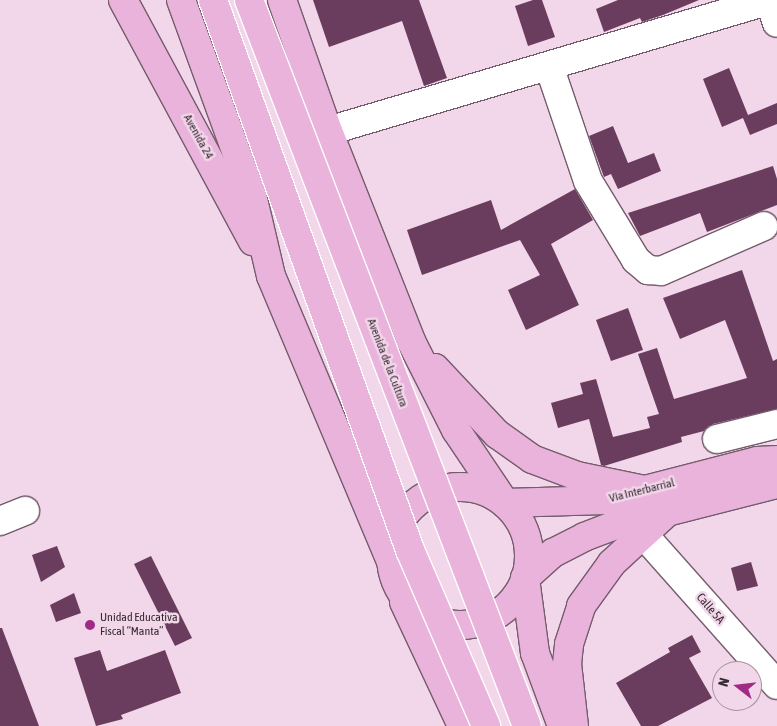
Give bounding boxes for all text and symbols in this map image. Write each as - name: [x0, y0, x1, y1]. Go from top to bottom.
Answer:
- street label: Avenida 24: [180, 112, 216, 162]
- street label: Avenida de la Cultura: [364, 317, 410, 409]
- street label: Vía Interbarrial: [608, 476, 676, 506]
- street label: Calle 5A: [693, 591, 727, 627]
- place label: Unidad Educativa Fiscal “Manta”: [100, 611, 177, 639]
- marker: Unidad Educativa Fiscal “Manta”: [84, 619, 96, 631]
- north arrow: [712, 661, 762, 711]
- text: N: [715, 676, 732, 688]

